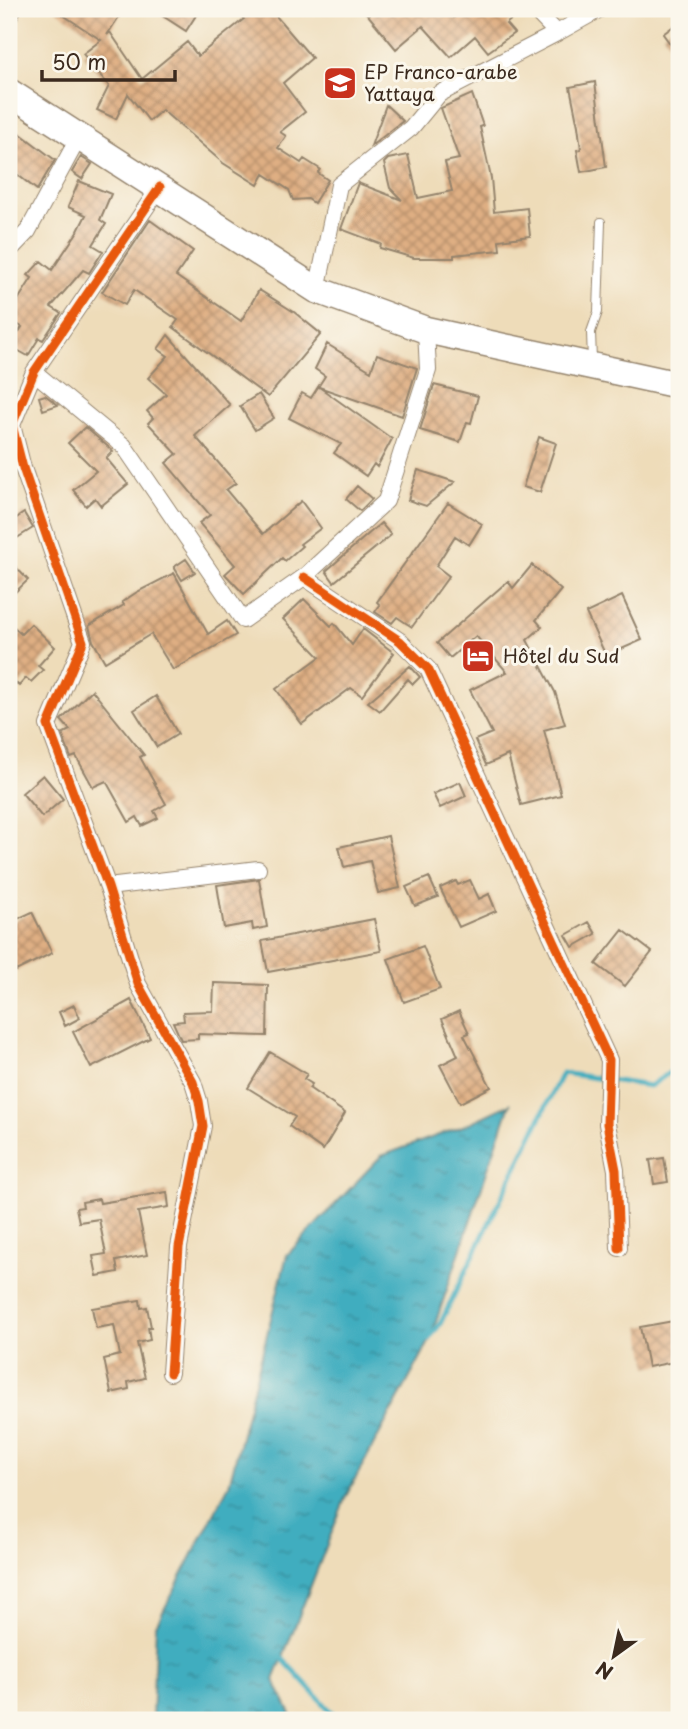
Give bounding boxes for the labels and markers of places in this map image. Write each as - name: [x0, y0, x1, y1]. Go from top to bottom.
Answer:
- place label: EP Franco-arabe Yattaya: [364, 57, 518, 107]
- school or university icon: EP Franco-arabe Yattaya: [321, 64, 359, 102]
- hotel icon: Hôtel du Sud: [459, 637, 497, 675]
- place label: Hôtel du Sud: [503, 641, 619, 669]

